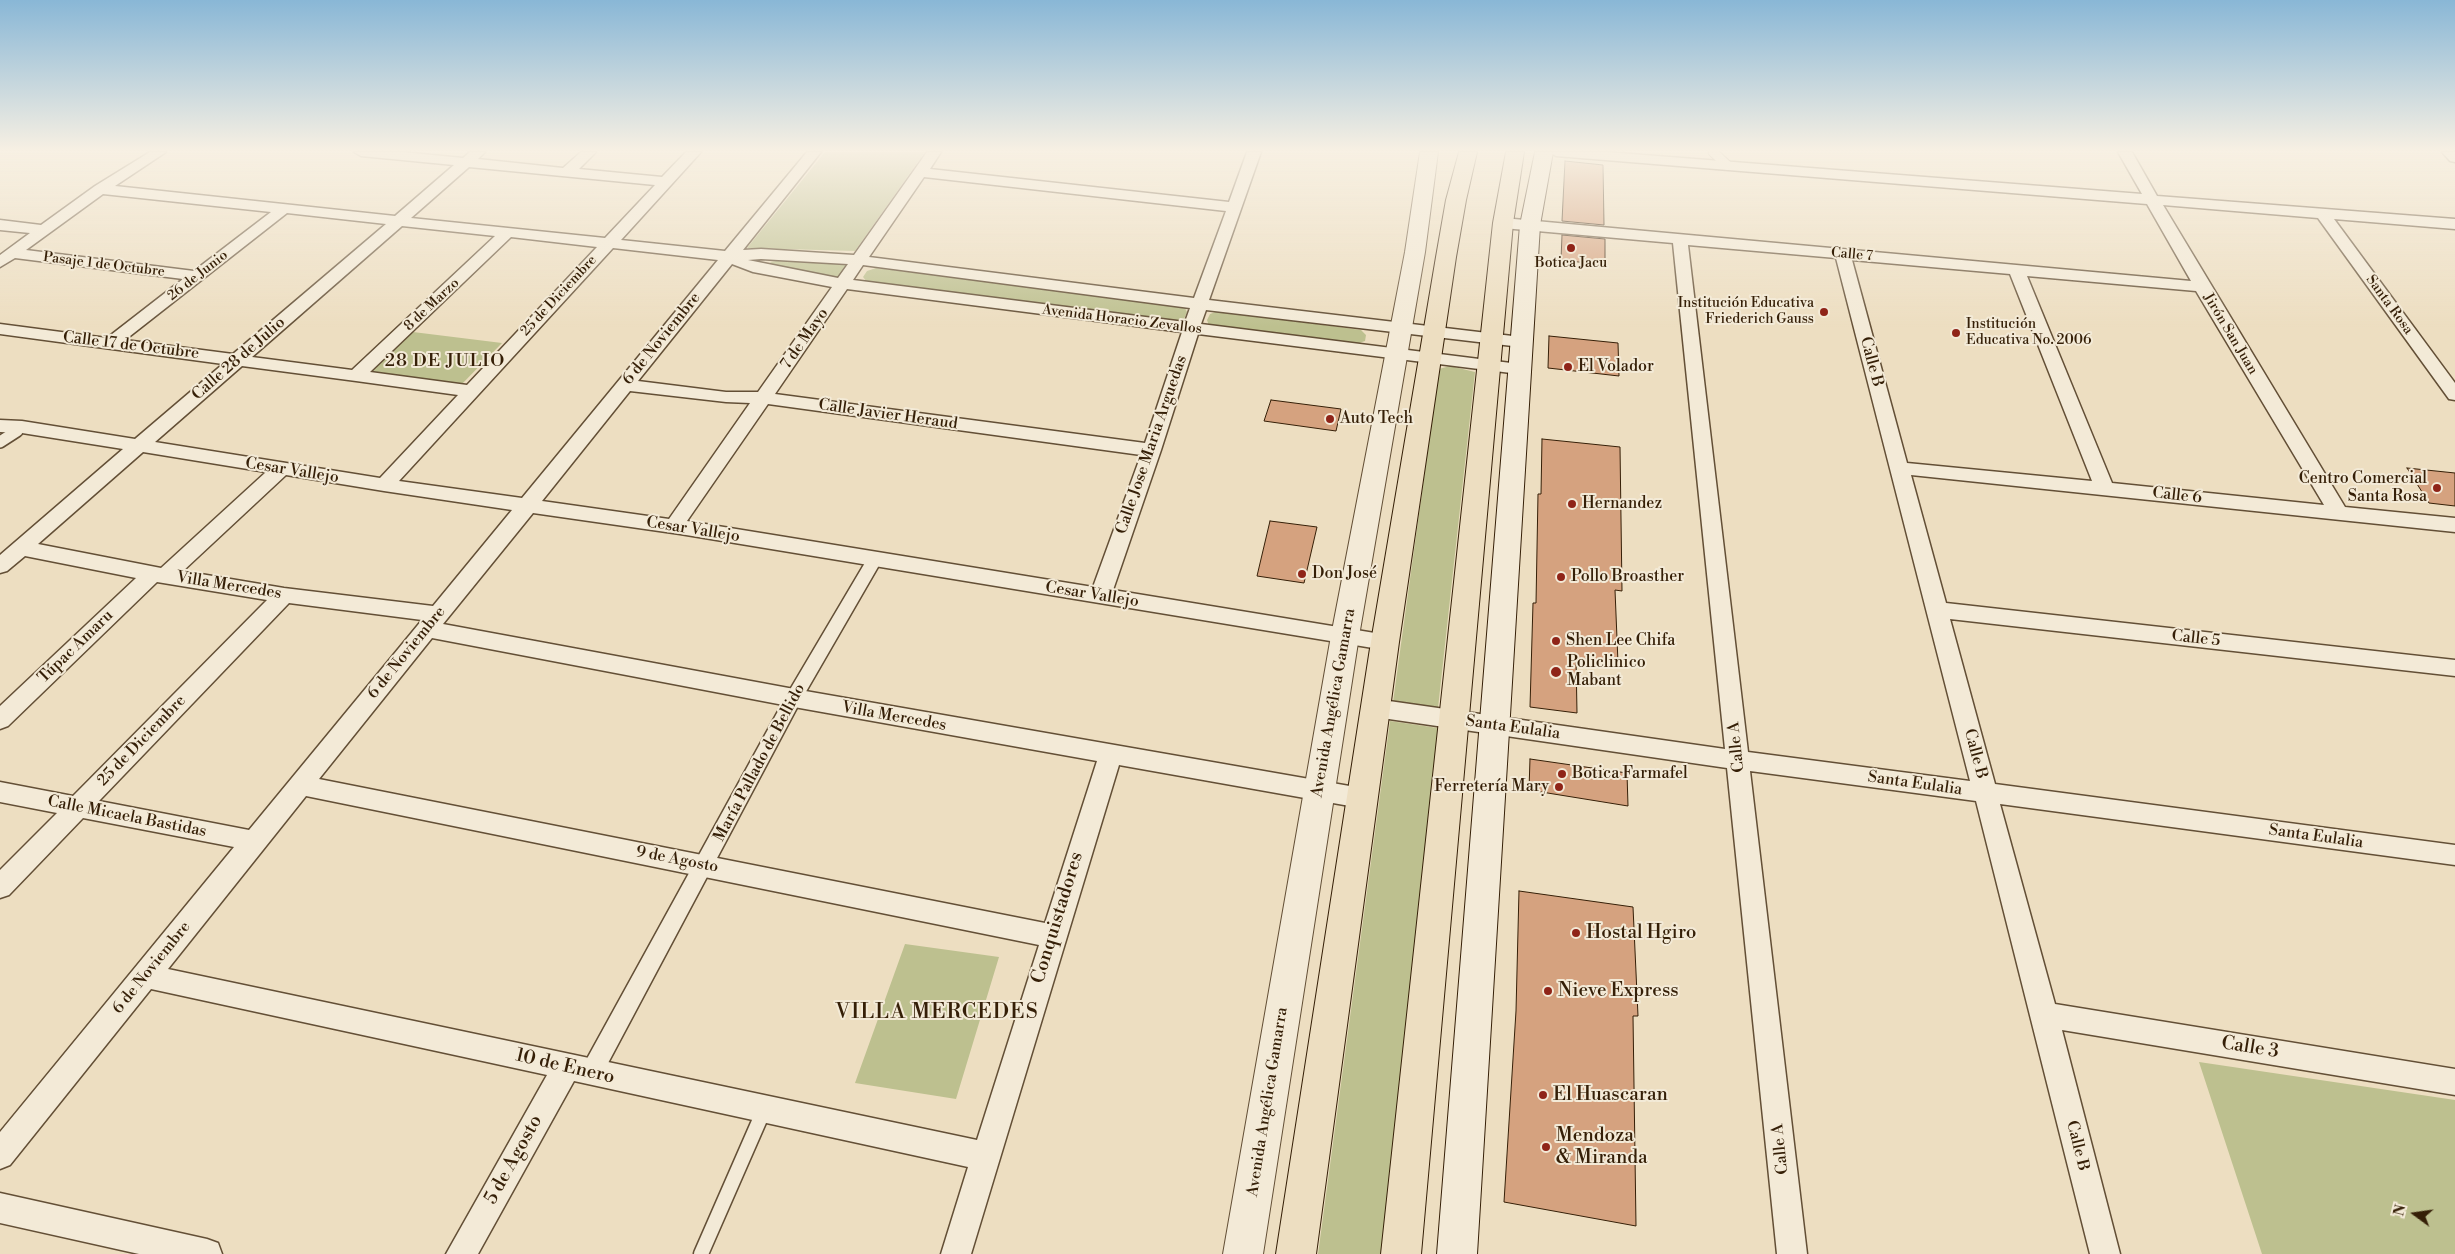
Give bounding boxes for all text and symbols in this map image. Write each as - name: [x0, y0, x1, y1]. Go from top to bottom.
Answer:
- marker: Botica Jacu: [1565, 242, 1577, 254]
- street label: Calle 7: [1830, 245, 1874, 265]
- street label: 26 de Junio: [164, 247, 232, 305]
- street label: Pasaje 1 de Octubre: [42, 249, 166, 281]
- street label: 25 de Diciembre: [517, 252, 601, 340]
- place label: Botica Jacu: [1535, 256, 1607, 272]
- street label: Santa Rosa: [2362, 272, 2416, 338]
- street label: 8 de Marzo: [401, 275, 463, 335]
- street label: 6 de Noviembre: [619, 289, 705, 389]
- street label: Jirón San Juan: [2199, 290, 2261, 378]
- place label: Institución Educativa Friederich Gauss: [1678, 296, 1814, 328]
- street label: Avenida Horacio Zevallos: [1041, 302, 1203, 338]
- street label: 7 de Mayo: [777, 305, 833, 373]
- marker: Institución Educativa Friederich Gauss: [1818, 306, 1830, 318]
- street label: Calle 28 de Julio: [188, 313, 290, 405]
- place label: Institución Educativa No. 2006: [1966, 317, 2092, 350]
- marker: Institución Educativa No. 2006: [1950, 327, 1962, 339]
- street label: Calle 17 de Octubre: [62, 328, 200, 364]
- street label: Calle B: [1855, 335, 1887, 389]
- district label: 28 DE JULIO: [383, 351, 507, 373]
- street label: Calle Jose Maria Arguedas: [1112, 353, 1192, 537]
- place label: El Volador: [1578, 357, 1654, 377]
- marker: El Volador: [1562, 361, 1574, 373]
- street label: Calle Javier Heraud: [817, 396, 959, 434]
- place label: Auto Tech: [1340, 409, 1413, 429]
- marker: Auto Tech: [1324, 413, 1336, 425]
- street label: Cesar Vallejo: [244, 454, 340, 488]
- place label: Centro Comercial Santa Rosa: [2299, 469, 2427, 507]
- marker: Centro Comercial Santa Rosa: [2431, 482, 2443, 494]
- street label: Calle 6: [2151, 484, 2203, 508]
- place label: Hernandez: [1582, 494, 1662, 514]
- marker: Hernandez: [1566, 498, 1578, 510]
- street label: Cesar Vallejo: [645, 513, 741, 547]
- place label: Don José: [1312, 564, 1377, 584]
- place label: Pollo Broasther: [1571, 567, 1684, 587]
- street label: Villa Mercedes: [175, 568, 283, 604]
- marker: Don José: [1296, 568, 1308, 580]
- marker: Pollo Broasther: [1555, 571, 1567, 583]
- street label: Cesar Vallejo: [1044, 578, 1140, 612]
- street label: 6 de Noviembre: [364, 603, 450, 703]
- street label: Túpac Amaru: [34, 606, 118, 688]
- street label: Avenida Angélica Gamarra: [1308, 607, 1360, 799]
- street label: Calle 5: [2171, 627, 2221, 651]
- place label: Shen Lee Chifa: [1566, 631, 1675, 651]
- marker: Shen Lee Chifa: [1550, 635, 1562, 647]
- place label: Policlinico Mabant: [1567, 653, 1646, 691]
- marker: Policlinico Mabant: [1549, 665, 1563, 679]
- street label: María Pallado de Bellido: [710, 681, 810, 845]
- street label: 25 de Diciembre: [94, 692, 190, 790]
- street label: Villa Mercedes: [840, 698, 948, 736]
- street label: Santa Eulalia: [1465, 712, 1561, 744]
- street label: Calle A: [1725, 721, 1749, 773]
- street label: Calle B: [1959, 727, 1991, 781]
- place label: Botica Farmafel: [1572, 764, 1688, 784]
- marker: Botica Farmafel: [1556, 768, 1568, 780]
- street label: Santa Eulalia: [1867, 768, 1963, 800]
- place label: Ferretería Mary: [1434, 777, 1549, 797]
- marker: Ferretería Mary: [1553, 781, 1565, 793]
- street label: Calle Micaela Bastidas: [46, 792, 208, 842]
- street label: Santa Eulalia: [2268, 821, 2364, 853]
- street label: 9 de Agosto: [634, 843, 720, 877]
- street label: Conquistadores: [1027, 849, 1089, 987]
- street label: 6 de Noviembre: [109, 918, 195, 1018]
- place label: Hostal Hgiro: [1586, 922, 1697, 944]
- marker: Hostal Hgiro: [1570, 927, 1582, 939]
- place label: Nieve Express: [1558, 980, 1679, 1002]
- marker: Nieve Express: [1542, 985, 1554, 997]
- district label: VILLA MERCEDES: [833, 1000, 1041, 1026]
- street label: Avenida Angélica Gamarra: [1244, 1006, 1292, 1198]
- street label: Calle 3: [2220, 1032, 2280, 1064]
- street label: 10 de Enero: [513, 1045, 617, 1089]
- place label: El Huascaran: [1553, 1084, 1668, 1106]
- marker: El Huascaran: [1537, 1089, 1549, 1101]
- street label: 5 de Agosto: [480, 1111, 548, 1209]
- street label: Calle B: [2061, 1119, 2093, 1173]
- street label: Calle A: [1769, 1123, 1793, 1175]
- place label: Mendoza & Miranda: [1556, 1125, 1648, 1169]
- marker: Mendoza & Miranda: [1540, 1141, 1552, 1153]
- north arrow: [2390, 1189, 2440, 1239]
- text: N: [2390, 1203, 2411, 1218]

